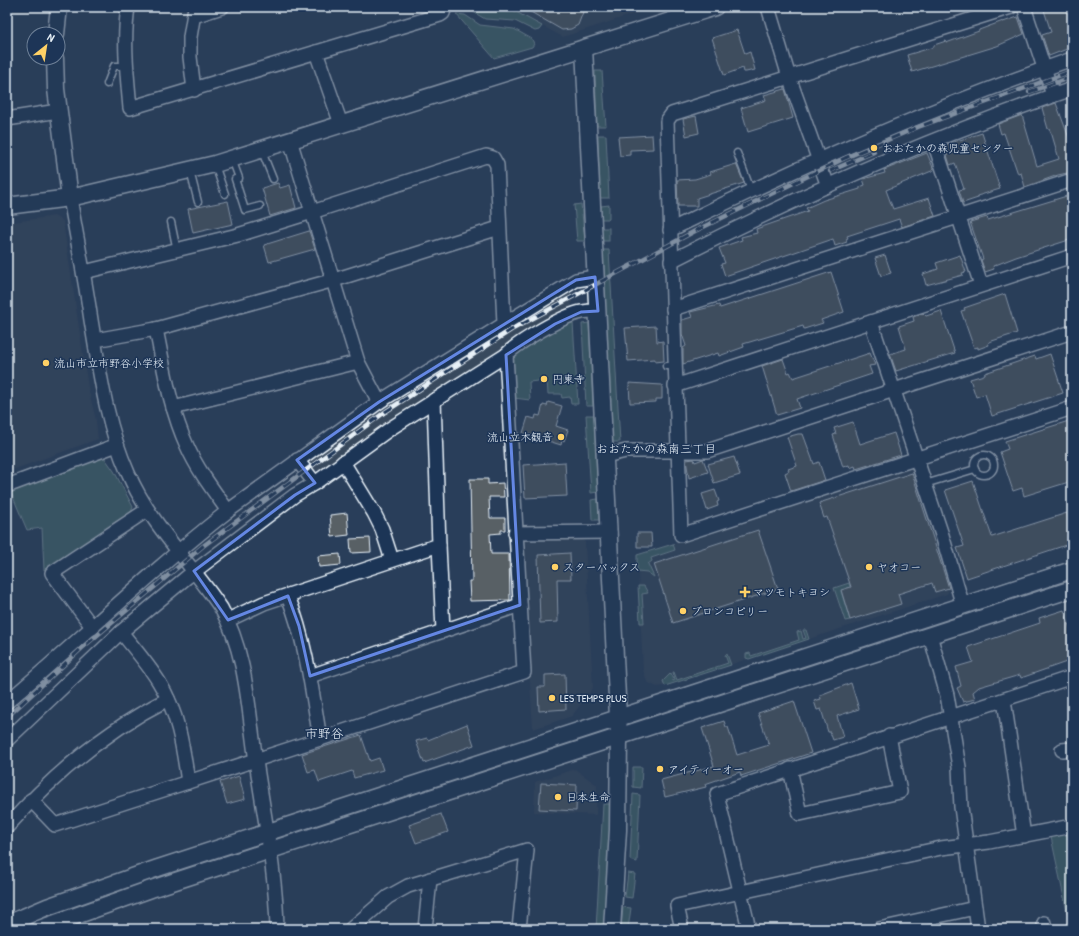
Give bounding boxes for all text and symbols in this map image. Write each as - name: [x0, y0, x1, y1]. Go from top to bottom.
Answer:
- north arrow: [26, 26, 66, 66]
- text: N: [45, 30, 57, 45]
- place label: おおたかの森児童センター: [882, 141, 1014, 155]
- marker: おおたかの森児童センター: [869, 143, 879, 153]
- place label: 流山市立市野谷小学校: [54, 356, 164, 370]
- marker: 流山市立市野谷小学校: [41, 358, 51, 368]
- place label: 円東寺: [552, 372, 585, 386]
- marker: 円東寺: [539, 374, 549, 384]
- place label: 流山立木観音: [487, 430, 553, 444]
- marker: 流山立木観音: [556, 432, 566, 442]
- district label: おおたかの森南三丁目: [596, 440, 716, 457]
- place label: スターバックス: [563, 560, 640, 574]
- place label: ヤオコー: [877, 560, 921, 574]
- marker: スターバックス: [550, 562, 560, 572]
- marker: ヤオコー: [864, 562, 874, 572]
- place label: マツモトキヨシ: [753, 585, 830, 599]
- marker: マツモトキヨシ: [740, 587, 750, 597]
- place label: ブロンコビリー: [691, 604, 768, 618]
- marker: ブロンコビリー: [678, 606, 688, 616]
- place label: LES TEMPS PLUS: [560, 691, 626, 705]
- marker: LES TEMPS PLUS: [547, 693, 557, 703]
- district label: 市野谷: [304, 724, 344, 742]
- place label: アイティーオー: [668, 762, 744, 776]
- marker: アイティーオー: [655, 764, 665, 774]
- place label: 日本生命: [566, 790, 610, 804]
- marker: 日本生命: [553, 792, 563, 802]

